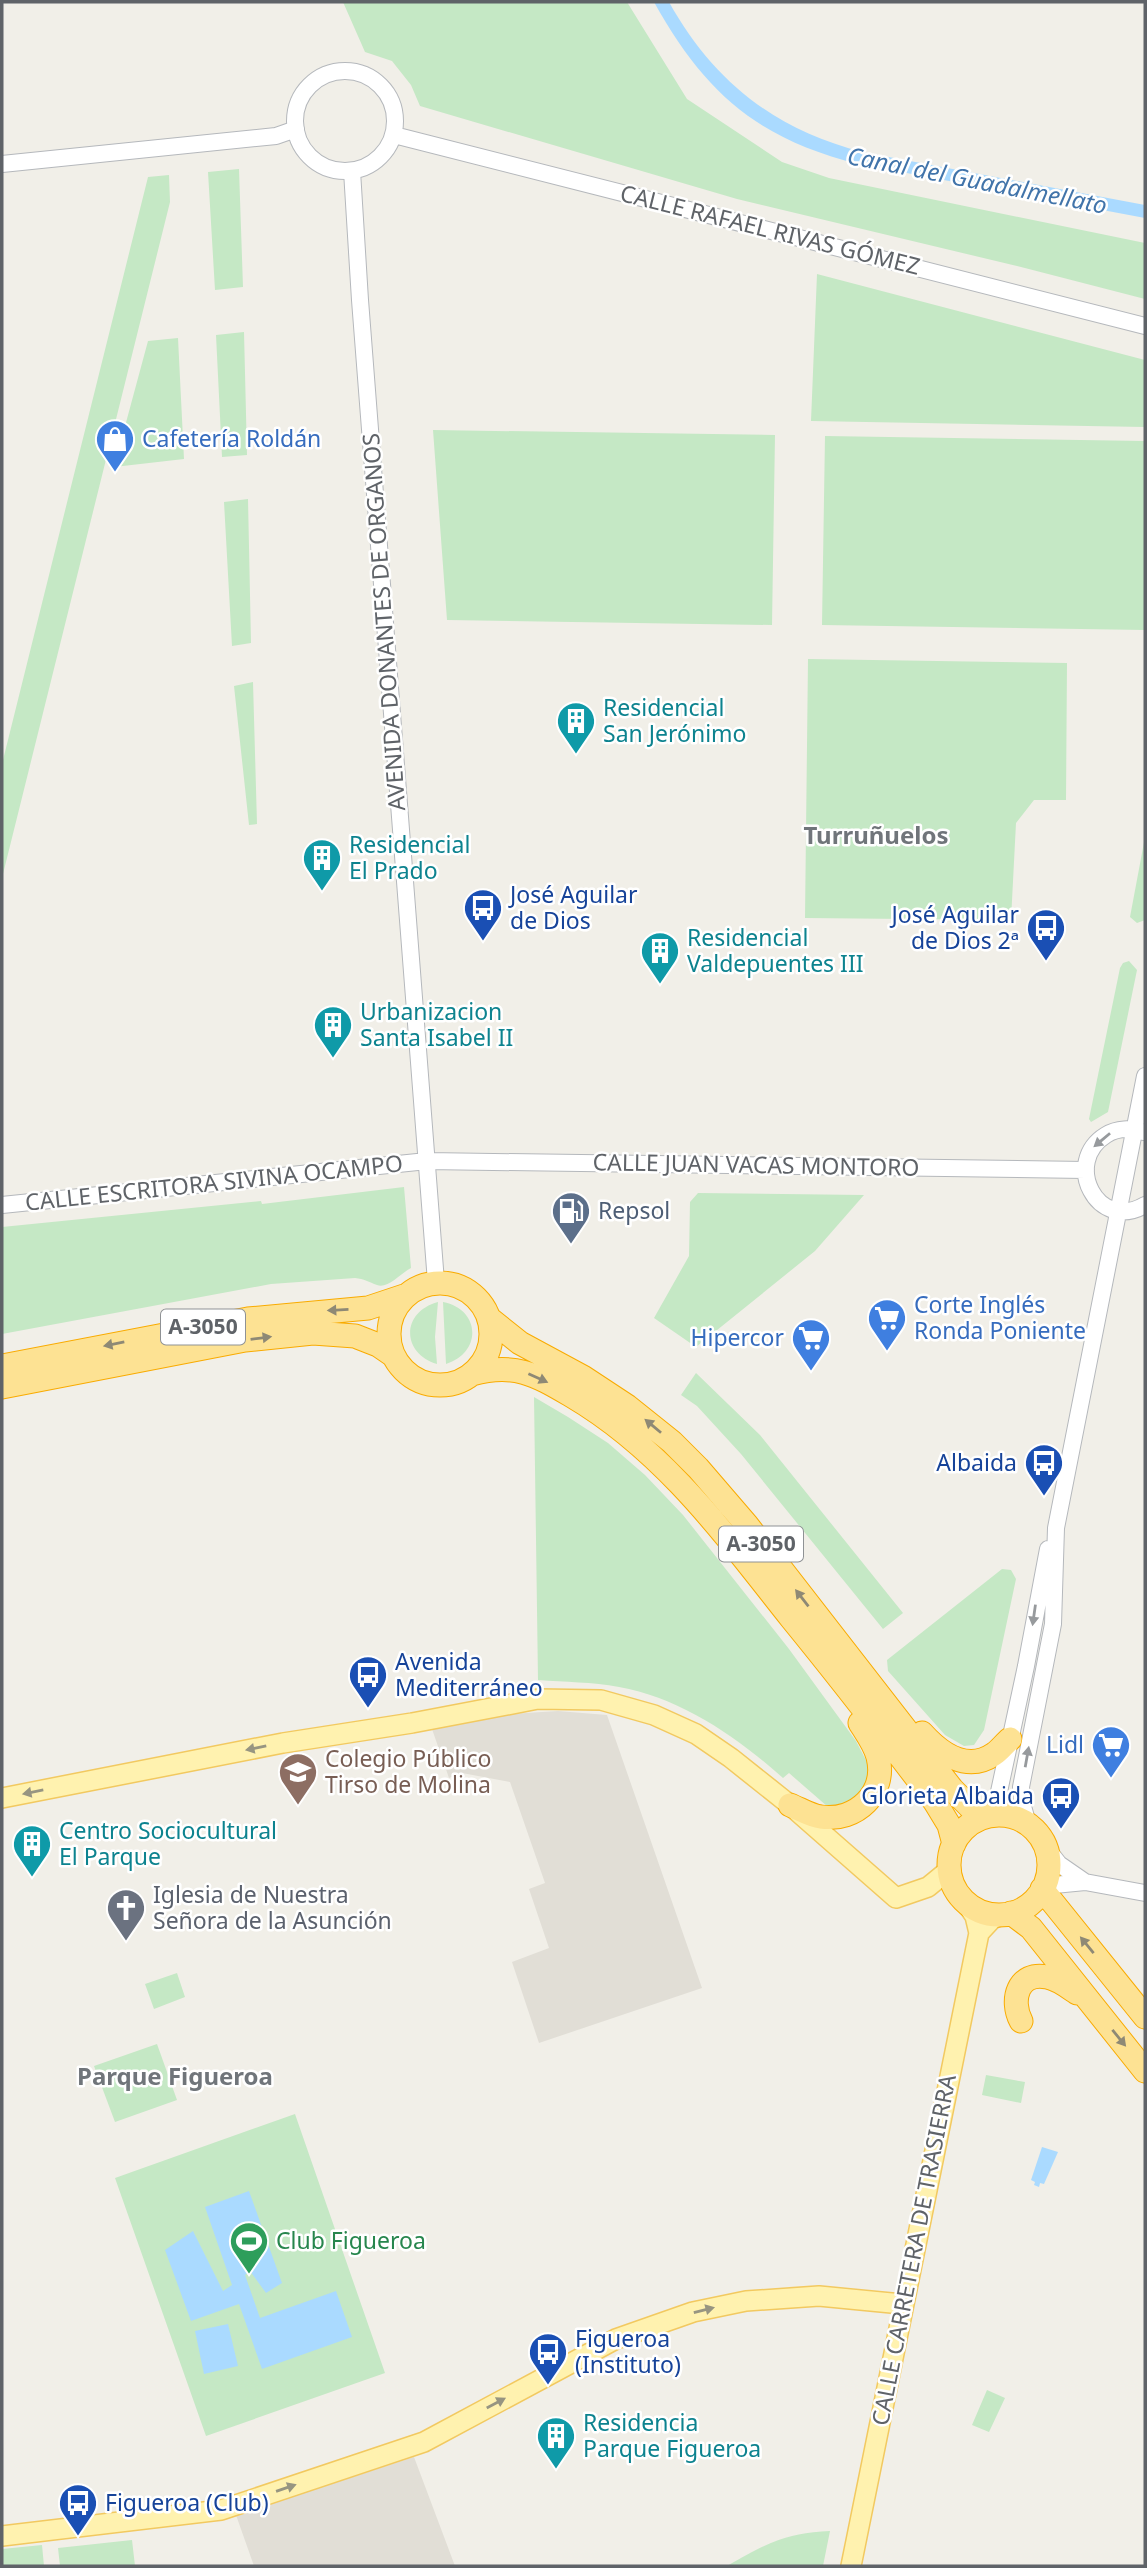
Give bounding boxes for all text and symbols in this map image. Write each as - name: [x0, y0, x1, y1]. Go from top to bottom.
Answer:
- water label: Canal del Guadalmellato: [845, 138, 1110, 221]
- street label: CALLE RAFAEL RIVAS GÓMEZ: [617, 176, 923, 282]
- shop icon: Cafetería Roldán: [94, 418, 136, 473]
- place label: Cafetería Roldán: [142, 422, 321, 454]
- street label: AVENIDA DONANTES DE ORGANOS: [354, 432, 412, 812]
- place label: Residencial San Jerónimo: [603, 691, 747, 749]
- building icon: Residencial San Jerónimo: [555, 700, 597, 755]
- district label: Turruñuelos: [803, 818, 949, 851]
- place label: Residencial El Prado: [349, 828, 470, 886]
- building icon: Residencial El Prado: [301, 837, 343, 892]
- place label: José Aguilar de Dios: [508, 878, 638, 936]
- bus stop icon: José Aguilar de Dios: [462, 887, 504, 942]
- place label: José Aguilar de Dios 2ª: [890, 898, 1019, 956]
- bus stop icon: José Aguilar de Dios 2ª: [1025, 907, 1067, 962]
- place label: Residencial Valdepuentes III: [687, 921, 864, 979]
- building icon: Residencial Valdepuentes III: [639, 930, 681, 985]
- place label: Urbanizacion Santa Isabel II: [360, 995, 513, 1053]
- building icon: Urbanizacion Santa Isabel II: [312, 1004, 354, 1059]
- one-way arrow: [1094, 1132, 1111, 1147]
- street label: CALLE JUAN VACAS MONTORO: [592, 1145, 920, 1183]
- street label: CALLE ESCRITORA SIVINA OCAMPO: [23, 1146, 404, 1218]
- fuel station icon: Repsol: [550, 1190, 592, 1245]
- place label: Repsol: [598, 1194, 670, 1226]
- place label: Corte Inglés Ronda Poniente: [914, 1288, 1086, 1346]
- supermarket icon: Corte Inglés Ronda Poniente: [866, 1297, 908, 1352]
- one-way arrow: [327, 1305, 349, 1316]
- road number: A-3050: [161, 1310, 245, 1344]
- supermarket icon: Hipercor: [790, 1317, 832, 1372]
- place label: Hipercor: [690, 1321, 784, 1353]
- one-way arrow: [251, 1333, 273, 1344]
- one-way arrow: [103, 1338, 125, 1349]
- one-way arrow: [528, 1372, 548, 1384]
- one-way arrow: [644, 1419, 662, 1434]
- bus stop icon: Albaida: [1023, 1442, 1065, 1497]
- place label: Albaida: [936, 1446, 1017, 1478]
- road number: A-3050: [719, 1526, 803, 1562]
- one-way arrow: [794, 1589, 809, 1607]
- one-way arrow: [1029, 1604, 1040, 1626]
- place label: Avenida Mediterráneo: [395, 1645, 543, 1703]
- bus stop icon: Avenida Mediterráneo: [347, 1654, 389, 1709]
- supermarket icon: Lidl: [1090, 1724, 1132, 1779]
- place label: Lidl: [1046, 1728, 1084, 1760]
- place label: Colegio Público Tirso de Molina: [325, 1742, 491, 1800]
- one-way arrow: [245, 1743, 267, 1754]
- one-way arrow: [1022, 1746, 1033, 1768]
- school or university icon: Colegio Público Tirso de Molina: [277, 1751, 319, 1806]
- bus stop icon: Glorieta Albaida: [1040, 1775, 1082, 1830]
- place label: Glorieta Albaida: [861, 1779, 1034, 1811]
- one-way arrow: [22, 1787, 44, 1798]
- place label: Centro Sociocultural El Parque: [59, 1814, 277, 1872]
- building icon: Centro Sociocultural El Parque: [11, 1823, 53, 1878]
- place label: Iglesia de Nuestra Señora de la Asunción: [153, 1878, 392, 1936]
- church icon: Iglesia de Nuestra Señora de la Asunción: [105, 1887, 147, 1942]
- one-way arrow: [1080, 1937, 1095, 1954]
- one-way arrow: [1111, 2029, 1126, 2047]
- district label: Parque Figueroa: [77, 2059, 273, 2092]
- street label: CALLE CARRETERA DE TRASIERRA: [863, 2071, 963, 2428]
- sports icon: Club Figueroa: [228, 2220, 270, 2275]
- place label: Club Figueroa: [276, 2224, 426, 2256]
- one-way arrow: [693, 2304, 715, 2315]
- place label: Figueroa (Instituto): [575, 2322, 681, 2380]
- bus stop icon: Figueroa (Instituto): [527, 2331, 569, 2386]
- one-way arrow: [486, 2397, 506, 2409]
- place label: Residencia Parque Figueroa: [583, 2406, 761, 2464]
- building icon: Residencia Parque Figueroa: [535, 2415, 577, 2470]
- bus stop icon: Figueroa (Club): [57, 2482, 99, 2537]
- one-way arrow: [275, 2482, 296, 2493]
- place label: Figueroa (Club): [105, 2486, 269, 2518]

